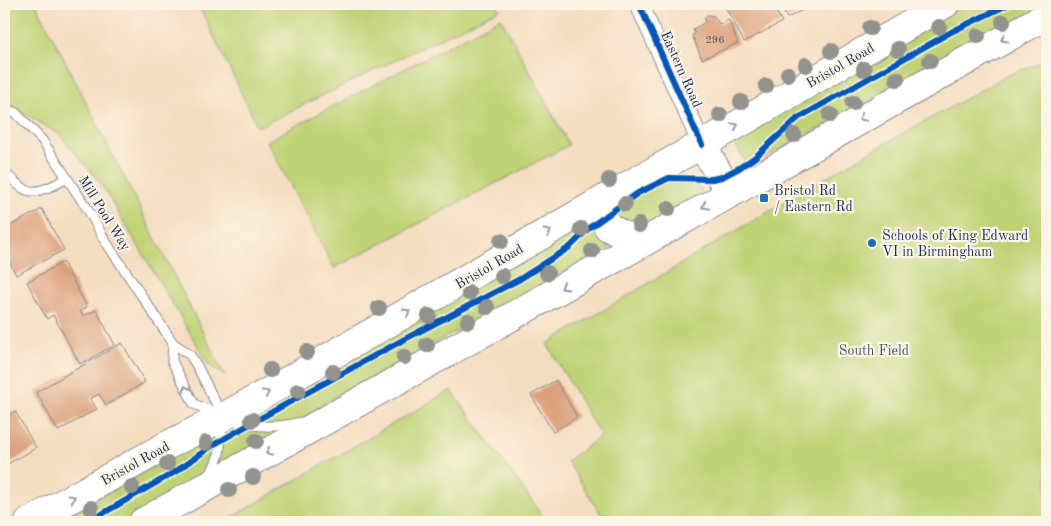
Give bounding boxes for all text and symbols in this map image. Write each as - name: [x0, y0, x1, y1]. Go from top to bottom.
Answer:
- street label: Eastern Road: [658, 29, 704, 110]
- one-way arrow: [1000, 32, 1009, 42]
- house number: 296: [705, 35, 725, 46]
- street label: Bristol Road: [804, 41, 877, 91]
- one-way arrow: [859, 112, 868, 122]
- one-way arrow: [730, 123, 739, 133]
- street label: Mill Pool Way: [76, 174, 133, 254]
- place label: Bristol Rd / Eastern Rd: [774, 184, 853, 214]
- marker: Bristol Rd / Eastern Rd: [758, 192, 770, 204]
- one-way arrow: [702, 200, 711, 210]
- one-way arrow: [543, 228, 552, 238]
- place label: Schools of King Edward VI in Birmingham: [882, 229, 1028, 259]
- marker: Schools of King Edward VI in Birmingham: [866, 237, 878, 249]
- street label: Bristol Road: [453, 242, 526, 292]
- one-way arrow: [560, 280, 569, 290]
- one-way arrow: [402, 309, 411, 319]
- park label: South Field: [839, 344, 909, 358]
- one-way arrow: [182, 385, 192, 394]
- one-way arrow: [260, 389, 269, 399]
- street label: Bristol Road: [99, 439, 172, 488]
- one-way arrow: [265, 446, 274, 456]
- one-way arrow: [66, 494, 75, 504]

